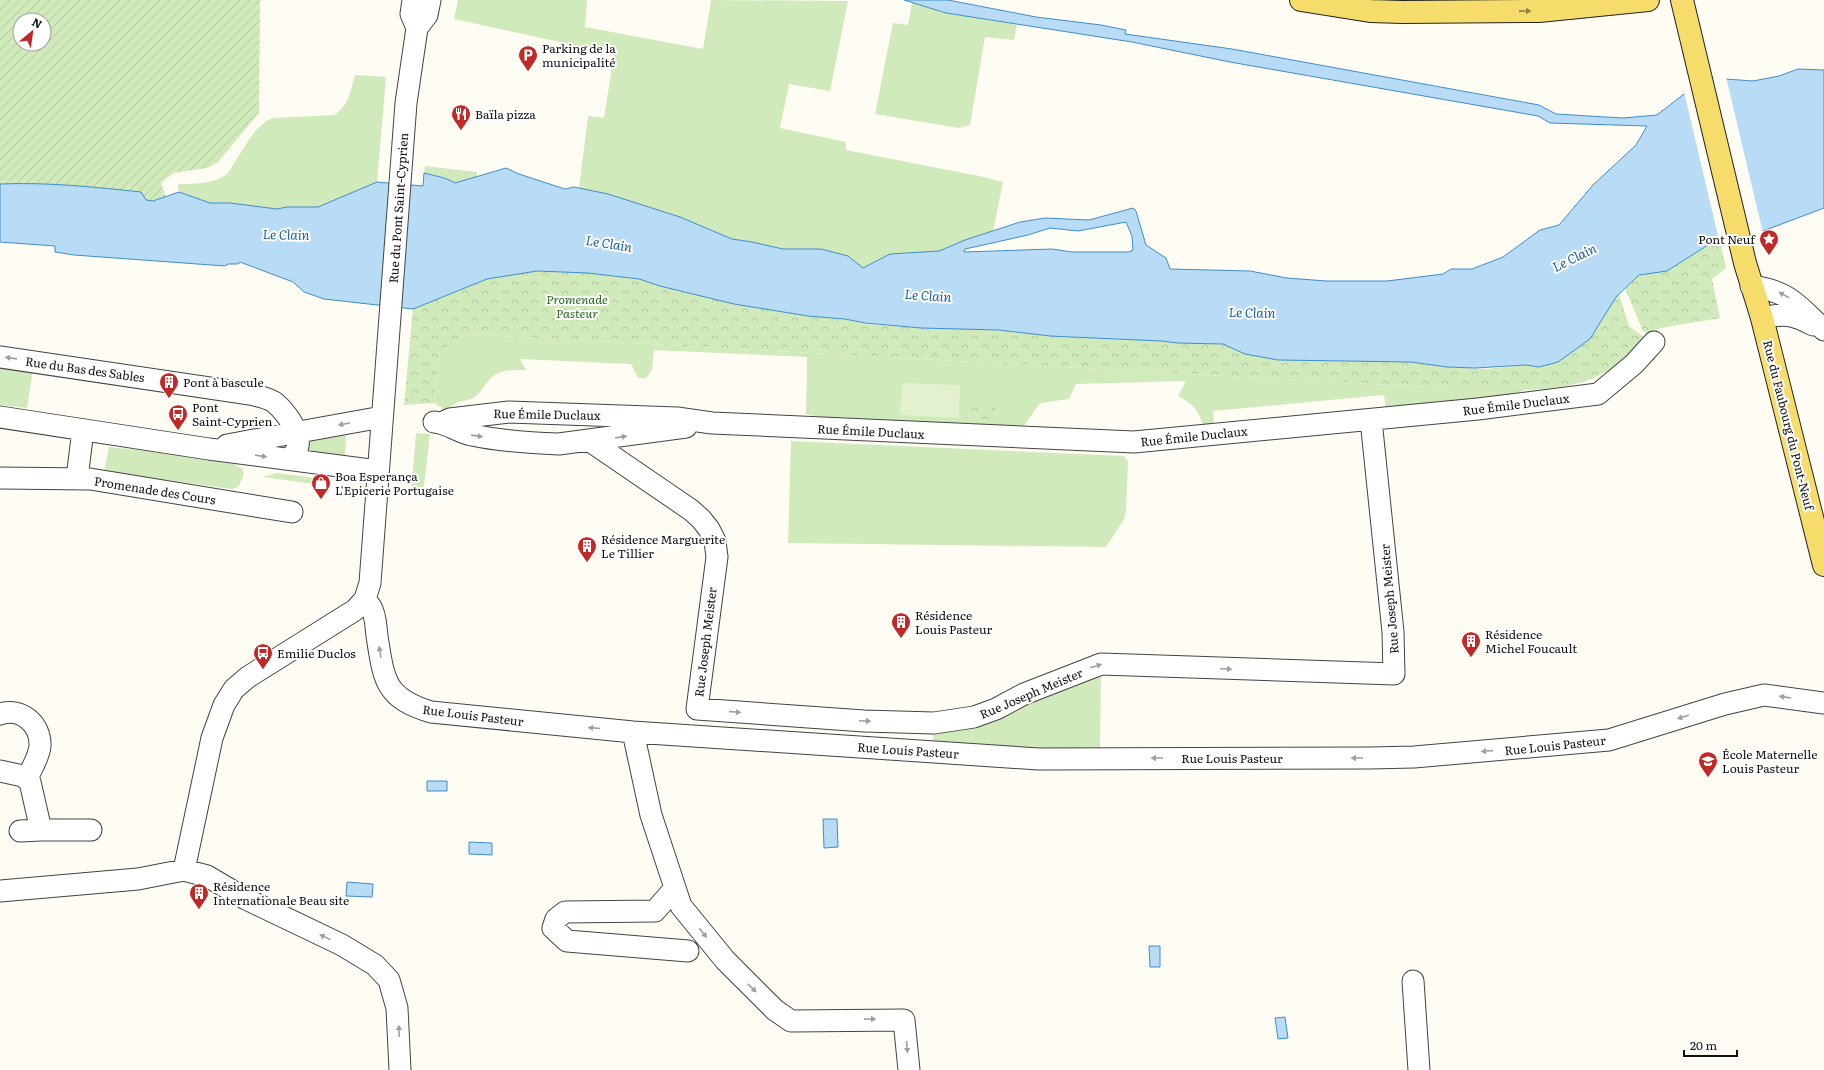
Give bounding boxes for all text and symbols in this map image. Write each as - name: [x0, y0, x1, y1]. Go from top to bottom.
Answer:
- one-way arrow: [1519, 8, 1532, 14]
- north arrow: [12, 12, 52, 52]
- text: N: [29, 13, 45, 32]
- place label: Parking de la municipalité: [542, 39, 616, 71]
- parking icon: Parking de la municipalité: [517, 44, 539, 72]
- restaurant icon: Baïla pizza: [450, 103, 472, 131]
- place label: Baïla pizza: [475, 105, 536, 123]
- street label: Rue du Pont Saint-Cyprien: [384, 132, 412, 284]
- water label: Le Clain: [262, 224, 310, 244]
- place icon: Pont Neuf: [1758, 228, 1780, 256]
- water label: Le Clain: [584, 230, 634, 256]
- place label: Pont Neuf: [1698, 230, 1756, 248]
- water label: Le Clain: [1549, 238, 1599, 276]
- water label: Le Clain: [904, 284, 952, 306]
- park label: Promenade Pasteur: [546, 290, 608, 322]
- one-way arrow: [1778, 292, 1790, 299]
- water label: Le Clain: [1228, 302, 1276, 322]
- street label: Rue du Faubourg du Pont-Neuf: [1759, 338, 1819, 513]
- street label: Rue du Bas des Sables: [24, 352, 146, 386]
- one-way arrow: [5, 355, 17, 361]
- building icon: Pont à bascule: [158, 371, 180, 399]
- place label: Pont à bascule: [183, 373, 264, 391]
- street label: Rue Émile Duclaux: [1462, 388, 1571, 419]
- place label: Pont Saint-Cyprien: [192, 398, 272, 430]
- bus stop icon: Pont Saint-Cyprien: [167, 403, 189, 431]
- street label: Rue Émile Duclaux: [493, 404, 601, 424]
- street label: Rue Émile Duclaux: [817, 419, 925, 443]
- one-way arrow: [338, 421, 350, 427]
- street label: Rue Émile Duclaux: [1140, 421, 1249, 451]
- one-way arrow: [471, 433, 484, 439]
- one-way arrow: [615, 434, 627, 440]
- one-way arrow: [255, 452, 267, 459]
- place label: Boa Esperança L'Epicerie Portugaise: [335, 467, 454, 499]
- street label: Promenade des Cours: [93, 472, 218, 509]
- shop icon: Boa Esperança L'Epicerie Portugaise: [310, 472, 332, 500]
- place label: Résidence Marguerite Le Tillier: [601, 530, 725, 562]
- building icon: Résidence Marguerite Le Tillier: [576, 535, 598, 563]
- street label: Rue Joseph Meister: [1375, 543, 1403, 655]
- street label: Rue Joseph Meister: [689, 586, 721, 698]
- place label: Résidence Louis Pasteur: [915, 606, 992, 638]
- building icon: Résidence Louis Pasteur: [890, 611, 912, 639]
- place label: Résidence Michel Foucault: [1485, 625, 1577, 657]
- building icon: Résidence Michel Foucault: [1460, 630, 1482, 658]
- bus stop icon: Emilie Duclos: [252, 642, 274, 670]
- place label: Emilie Duclos: [277, 644, 356, 662]
- one-way arrow: [377, 646, 383, 658]
- street label: Rue Joseph Meister: [977, 663, 1086, 723]
- one-way arrow: [1091, 663, 1103, 669]
- one-way arrow: [1220, 665, 1232, 672]
- one-way arrow: [1779, 694, 1791, 700]
- street label: Rue Louis Pasteur: [422, 700, 525, 730]
- one-way arrow: [729, 709, 741, 716]
- one-way arrow: [1676, 714, 1688, 720]
- one-way arrow: [859, 717, 871, 724]
- one-way arrow: [588, 725, 600, 732]
- street label: Rue Louis Pasteur: [1504, 731, 1607, 759]
- street label: Rue Louis Pasteur: [857, 737, 960, 763]
- place label: École Maternelle Louis Pasteur: [1722, 745, 1818, 777]
- one-way arrow: [1481, 748, 1493, 755]
- street label: Rue Louis Pasteur: [1181, 749, 1283, 767]
- school or university icon: École Maternelle Louis Pasteur: [1697, 750, 1719, 778]
- one-way arrow: [1150, 755, 1163, 761]
- one-way arrow: [1350, 755, 1363, 761]
- place label: Résidence Internationale Beau site: [213, 877, 349, 909]
- building icon: Résidence Internationale Beau site: [188, 882, 210, 910]
- one-way arrow: [699, 928, 707, 939]
- one-way arrow: [320, 934, 331, 940]
- one-way arrow: [747, 983, 757, 993]
- one-way arrow: [864, 1016, 876, 1023]
- one-way arrow: [395, 1025, 402, 1037]
- scale bar: [1684, 1032, 1737, 1058]
- text: 20 m: [1690, 1036, 1717, 1054]
- one-way arrow: [904, 1041, 910, 1053]

